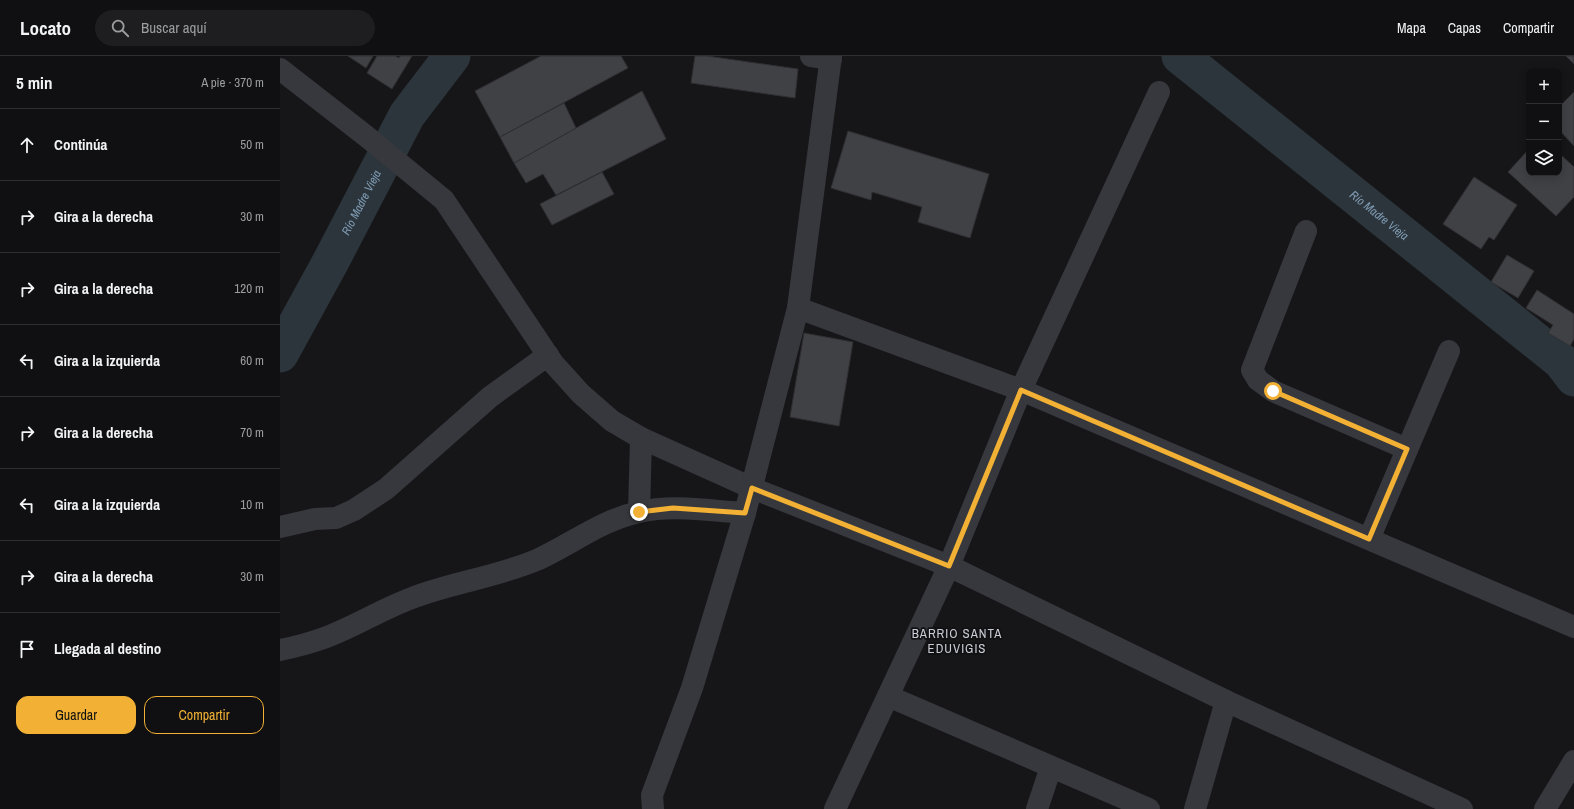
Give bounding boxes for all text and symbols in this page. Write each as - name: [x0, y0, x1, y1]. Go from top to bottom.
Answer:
- search box: [95, 10, 375, 46]
- text: Locato: [20, 15, 71, 41]
- icon: search: [109, 17, 131, 39]
- text: Buscar aquí: [141, 17, 207, 38]
- text: Mapa: [1397, 19, 1426, 37]
- text: Capas: [1448, 19, 1481, 37]
- text: Compartir: [1503, 19, 1554, 37]
- map controls: [1526, 68, 1562, 176]
- button: +: [1526, 68, 1562, 104]
- text: 5 min: [16, 71, 52, 94]
- text: A pie · 370 m: [201, 74, 264, 91]
- button: −: [1526, 104, 1562, 140]
- icon: ahead: [16, 134, 38, 156]
- text: Continúa: [54, 134, 107, 155]
- text: 50 m: [240, 136, 264, 153]
- button: layers: [1526, 140, 1562, 176]
- water label: Río Madre Vieja: [338, 167, 385, 238]
- water label: Río Madre Vieja: [1346, 187, 1412, 244]
- icon: right: [16, 206, 38, 228]
- text: Gira a la derecha: [54, 206, 153, 227]
- text: 30 m: [240, 208, 264, 225]
- icon: right: [16, 278, 38, 300]
- text: Gira a la derecha: [54, 278, 153, 299]
- text: 120 m: [234, 280, 264, 297]
- icon: left: [16, 350, 38, 372]
- text: Gira a la izquierda: [54, 350, 160, 371]
- text: 60 m: [240, 352, 264, 369]
- route start: [1264, 382, 1282, 400]
- icon: right: [16, 422, 38, 444]
- text: Gira a la derecha: [54, 422, 153, 443]
- text: 70 m: [240, 424, 264, 441]
- icon: left: [16, 494, 38, 516]
- text: Gira a la izquierda: [54, 494, 160, 515]
- text: 10 m: [240, 496, 264, 513]
- route end: [630, 503, 648, 521]
- icon: right: [16, 566, 38, 588]
- text: Gira a la derecha: [54, 566, 153, 587]
- text: 30 m: [240, 568, 264, 585]
- district label: BARRIO SANTA EDUVIGIS: [912, 625, 1002, 657]
- icon: arrive: [16, 638, 38, 660]
- text: Llegada al destino: [54, 638, 161, 659]
- button: Guardar: [16, 696, 136, 734]
- button: Compartir: [144, 696, 264, 734]

